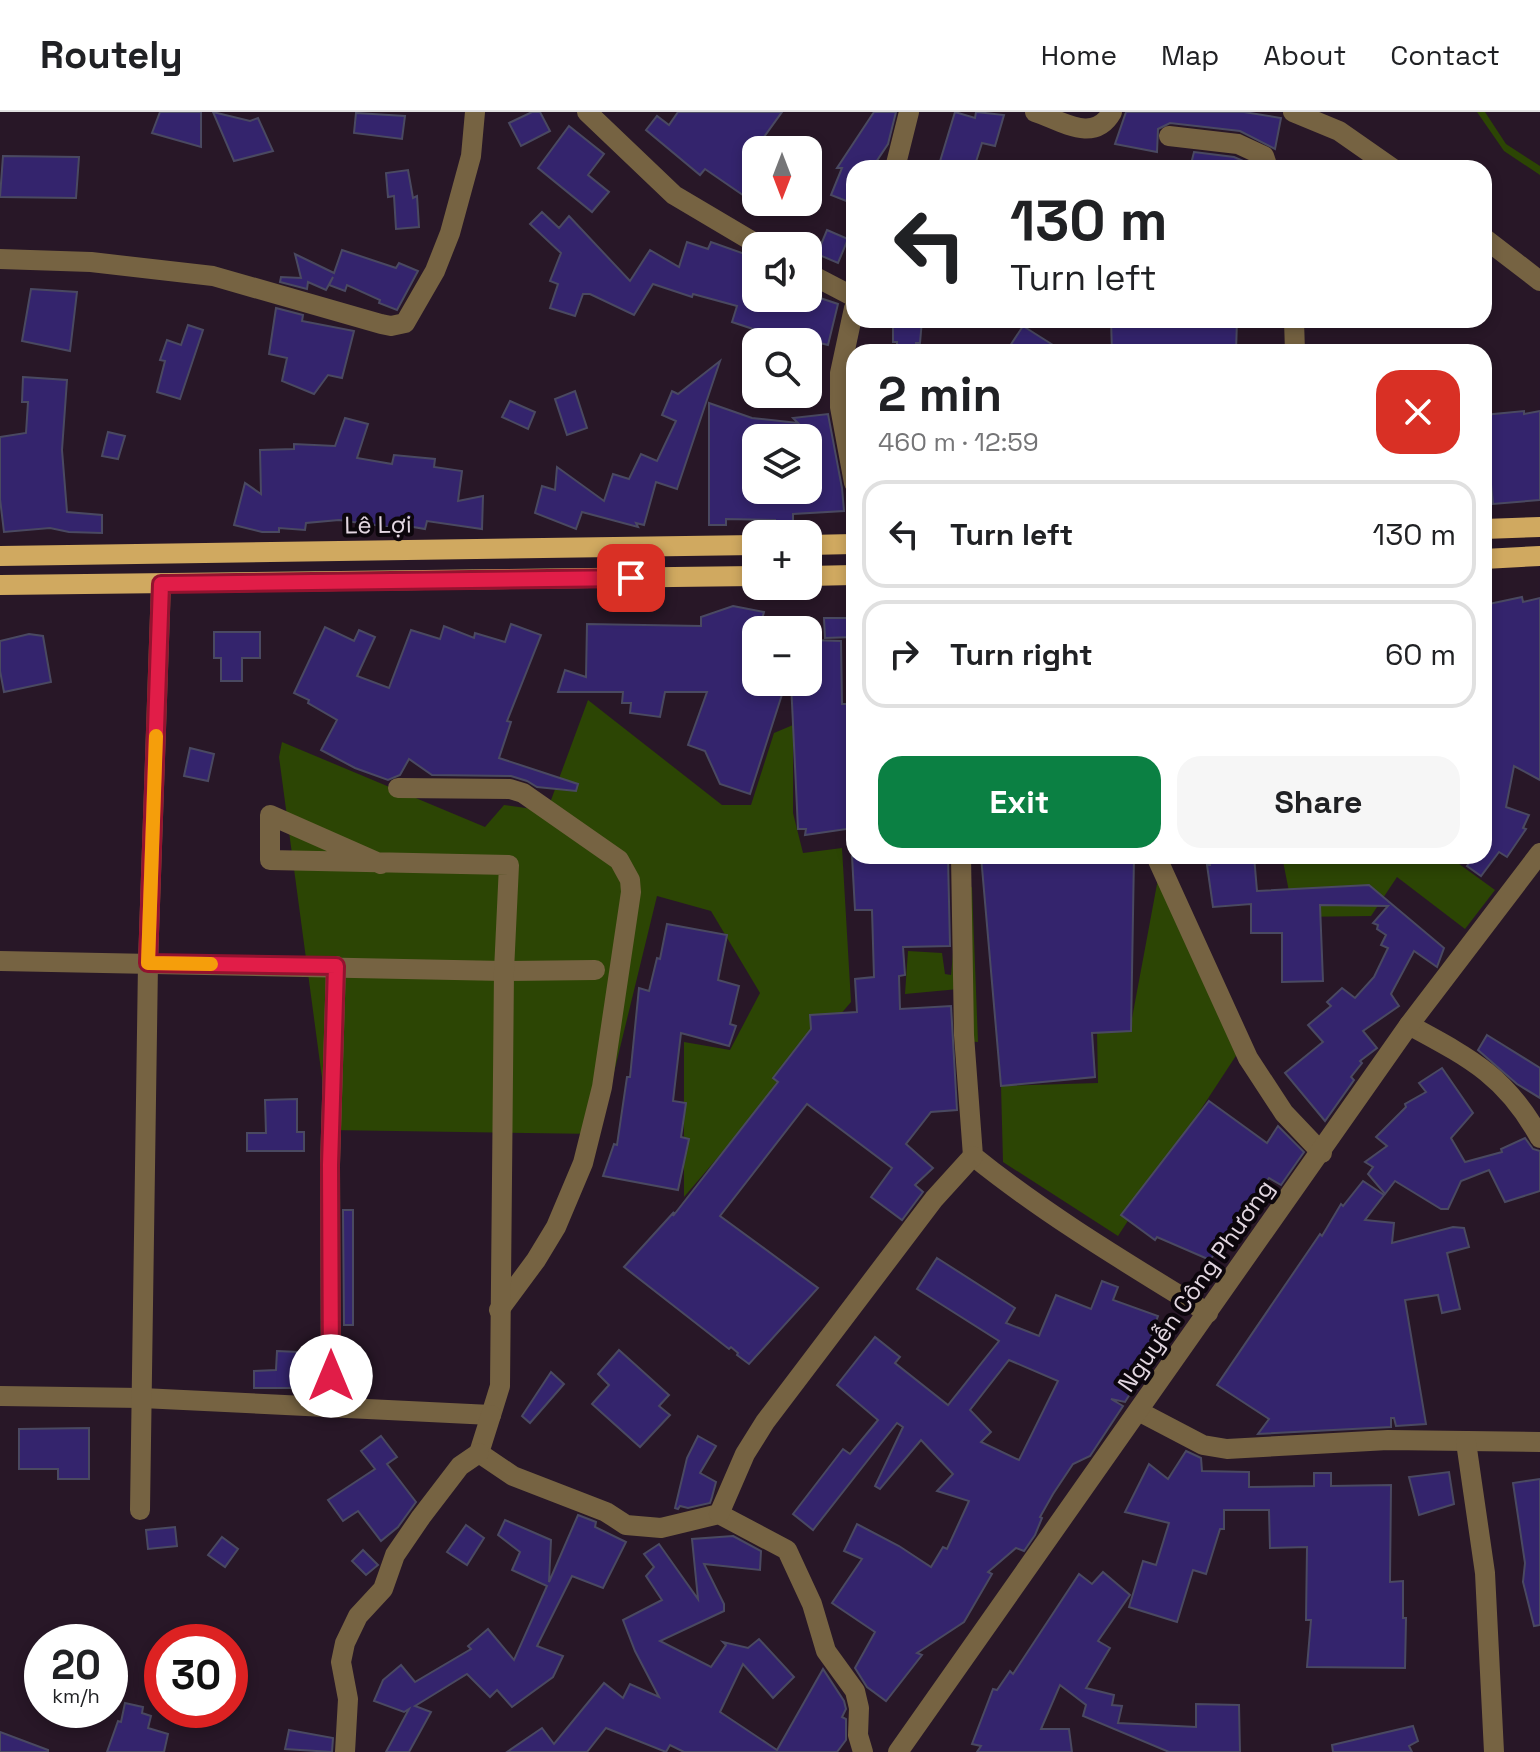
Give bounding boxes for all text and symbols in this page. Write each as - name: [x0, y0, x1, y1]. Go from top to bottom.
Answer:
- text: Routely: [40, 31, 183, 79]
- text: Home: [1041, 37, 1117, 73]
- text: Map: [1161, 37, 1219, 73]
- text: About: [1263, 37, 1346, 73]
- text: Contact: [1390, 37, 1500, 73]
- north arrow: [742, 136, 822, 216]
- map controls: [742, 136, 822, 696]
- text: 130 m: [1010, 185, 1168, 256]
- icon: left: [878, 192, 982, 296]
- button: sound: [742, 232, 822, 312]
- text: Turn left: [1010, 255, 1157, 301]
- button: search: [742, 328, 822, 408]
- text: 2 min: [878, 364, 1002, 425]
- button: close: [1376, 370, 1460, 454]
- button: layers: [742, 424, 822, 504]
- text: 460 m · 12:59: [878, 425, 1039, 459]
- street label: Lê Lợi: [344, 508, 412, 541]
- icon: left: [882, 512, 926, 556]
- text: Turn left: [950, 515, 1073, 554]
- text: 130 m: [1373, 515, 1456, 554]
- button: +: [742, 520, 822, 600]
- pin: [597, 544, 665, 612]
- icon: arrive: [609, 556, 653, 600]
- button: −: [742, 616, 822, 696]
- icon: right: [882, 632, 926, 676]
- text: Turn right: [950, 635, 1093, 674]
- text: 60 m: [1385, 635, 1456, 674]
- button: Exit: [878, 756, 1161, 848]
- button: Share: [1177, 756, 1460, 848]
- street label: Nguyễn Công Phương: [1111, 1174, 1280, 1398]
- position arrow: [289, 1334, 373, 1418]
- speed limit sign: 30: [144, 1624, 248, 1728]
- text: 20: [51, 1640, 101, 1691]
- text: km/h: [52, 1683, 100, 1709]

